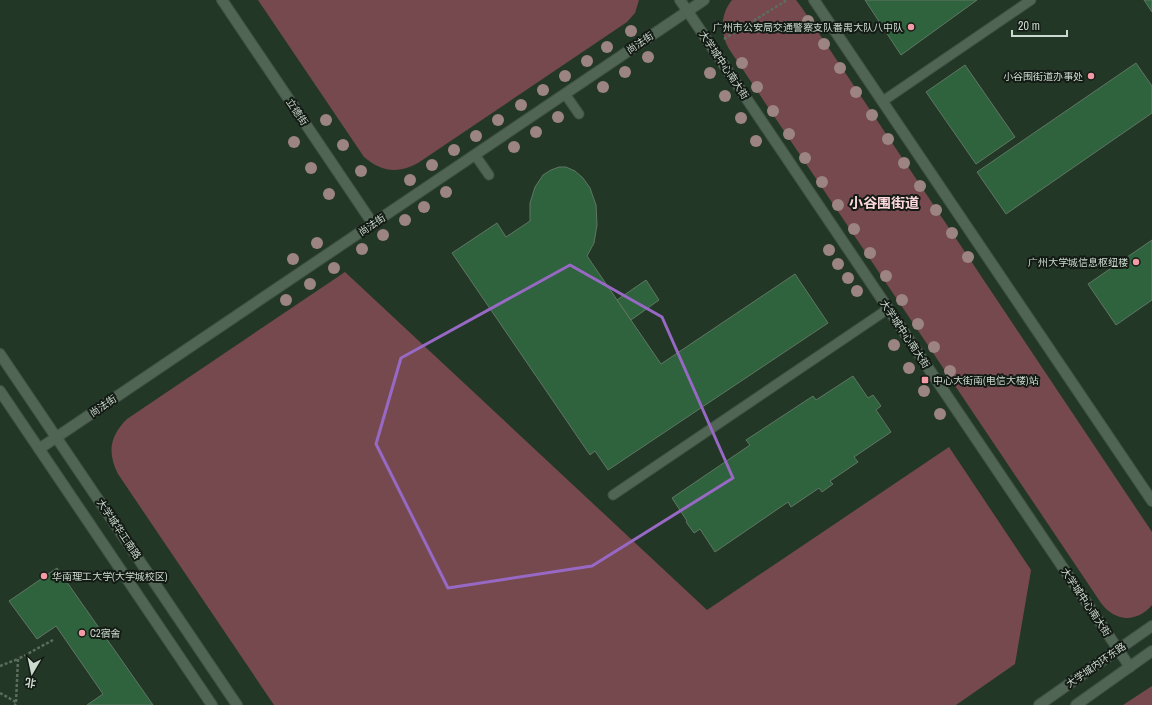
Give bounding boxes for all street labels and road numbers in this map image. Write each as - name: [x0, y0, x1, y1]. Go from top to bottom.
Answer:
- street label: 大学城中心南大街: [696, 28, 752, 102]
- street label: 尚法街: [624, 29, 656, 57]
- street label: 立德街: [283, 96, 311, 128]
- street label: 尚法街: [356, 211, 388, 239]
- street label: 大学城中心南大街: [877, 297, 933, 371]
- street label: 尚法街: [87, 392, 119, 420]
- street label: 大学城华工南路: [94, 496, 144, 562]
- street label: 大学城中心南大街: [1058, 565, 1114, 639]
- street label: 大学城内环东路: [1064, 640, 1128, 690]

